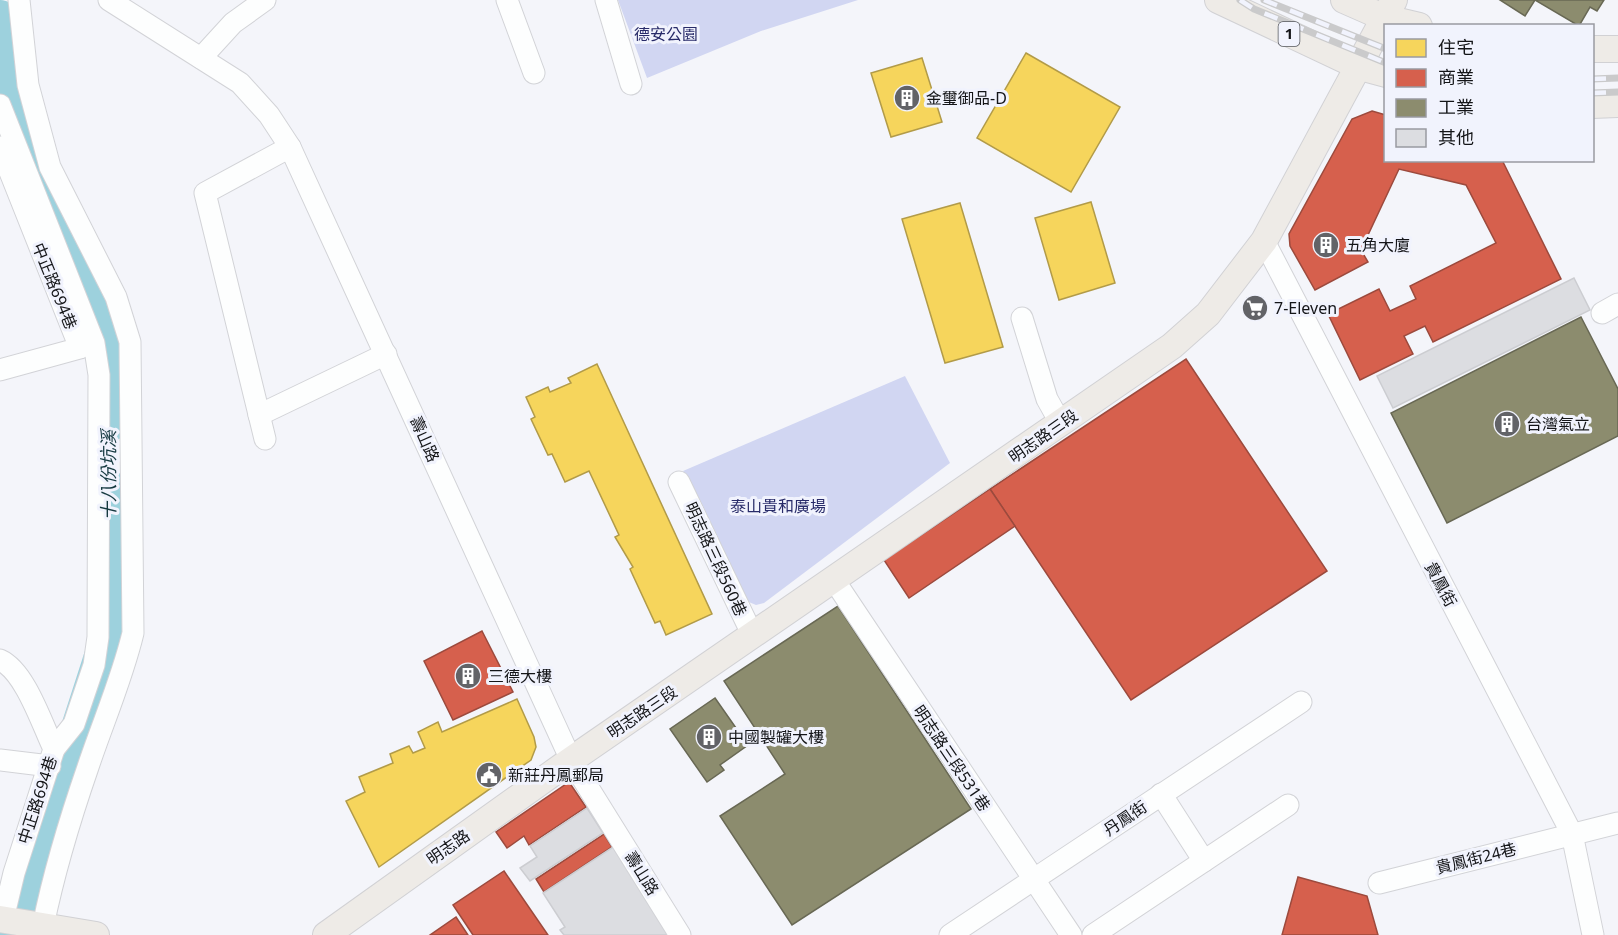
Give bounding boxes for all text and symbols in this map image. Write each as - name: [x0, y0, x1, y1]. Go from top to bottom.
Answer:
- road number: 1: [1278, 22, 1300, 46]
- park label: 德安公園: [634, 23, 698, 45]
- legend: [1384, 24, 1594, 162]
- text: 住宅: [1438, 35, 1474, 59]
- text: 商業: [1438, 65, 1474, 89]
- building icon: 金璽御品-D: [892, 83, 922, 113]
- place label: 金璽御品-D: [926, 87, 1007, 109]
- text: 工業: [1438, 95, 1474, 119]
- text: 其他: [1438, 125, 1474, 149]
- building icon: 五角大廈: [1311, 230, 1341, 260]
- place label: 五角大廈: [1346, 234, 1410, 256]
- street label: 中正路694巷: [28, 239, 82, 333]
- supermarket icon: 7-Eleven: [1240, 293, 1270, 323]
- place label: 7-Eleven: [1274, 297, 1337, 319]
- street label: 明志路三段: [1004, 404, 1082, 468]
- building icon: 台灣氣立: [1492, 409, 1522, 439]
- street label: 壽山路: [405, 413, 445, 465]
- place label: 台灣氣立: [1526, 413, 1590, 435]
- water label: 十八份坑溪: [96, 427, 120, 520]
- park label: 泰山貴和廣場: [730, 495, 826, 517]
- street label: 明志路三段560巷: [680, 498, 752, 620]
- street label: 貴鳳街: [1420, 558, 1462, 610]
- building icon: 三德大樓: [453, 661, 483, 691]
- place label: 三德大樓: [488, 665, 552, 687]
- street label: 明志路三段: [603, 681, 681, 743]
- street label: 明志路三段531巷: [908, 701, 996, 815]
- building icon: 中國製罐大樓: [694, 722, 724, 752]
- place label: 中國製罐大樓: [728, 726, 824, 748]
- street label: 中正路694巷: [12, 753, 62, 847]
- public building icon: 新莊丹鳳郵局: [474, 760, 504, 790]
- place label: 新莊丹鳳郵局: [508, 764, 604, 786]
- street label: 丹鳳街: [1099, 795, 1151, 841]
- street label: 明志路: [422, 824, 474, 870]
- street label: 貴鳳街24巷: [1433, 837, 1519, 879]
- street label: 壽山路: [620, 847, 664, 899]

